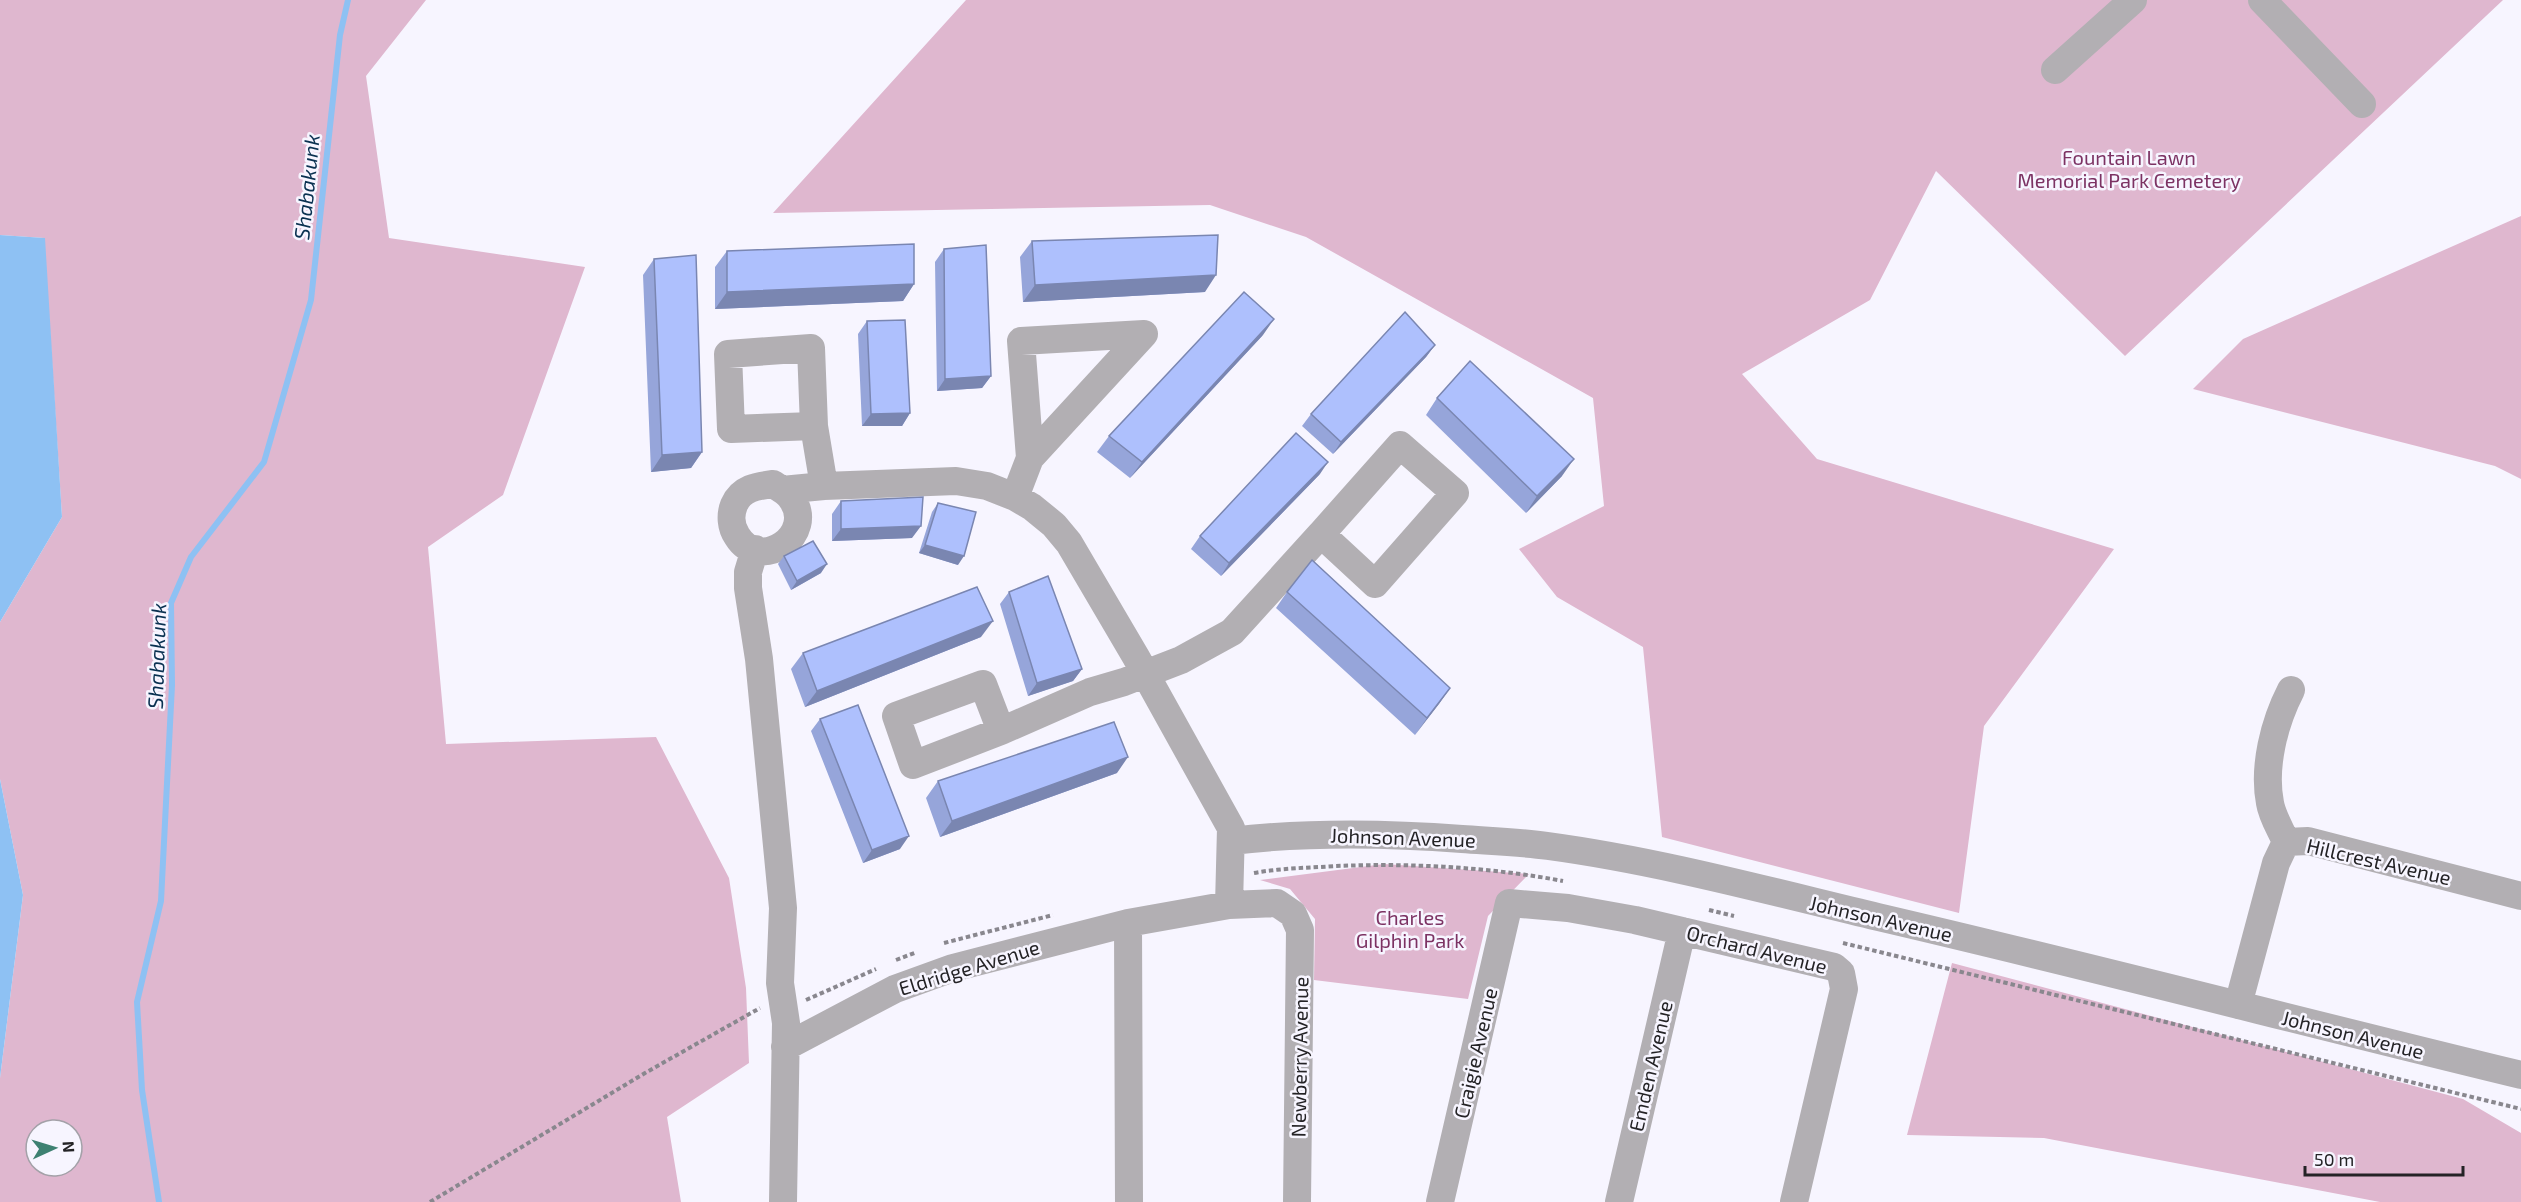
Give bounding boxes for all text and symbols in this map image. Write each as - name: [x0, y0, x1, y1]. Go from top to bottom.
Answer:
- water label: Shabakunk: [288, 133, 324, 241]
- park label: Fountain Lawn Memorial Park Cemetery: [2017, 145, 2241, 192]
- water label: Shabakunk: [142, 603, 170, 709]
- street label: Johnson Avenue: [1330, 822, 1476, 852]
- street label: Hillcrest Avenue: [2305, 833, 2453, 889]
- street label: Johnson Avenue: [1807, 890, 1955, 946]
- park label: Charles Gilphin Park: [1356, 905, 1464, 952]
- street label: Orchard Avenue: [1684, 920, 1830, 978]
- street label: Eldridge Avenue: [896, 934, 1042, 1000]
- street label: Newberry Avenue: [1286, 976, 1312, 1138]
- street label: Craigie Avenue: [1448, 985, 1502, 1121]
- street label: Emden Avenue: [1623, 998, 1677, 1134]
- street label: Johnson Avenue: [2279, 1005, 2427, 1063]
- north arrow: [24, 1118, 84, 1178]
- scale bar: [2305, 1139, 2462, 1177]
- text: N: [60, 1140, 79, 1153]
- text: 50 m: [2314, 1148, 2354, 1170]

